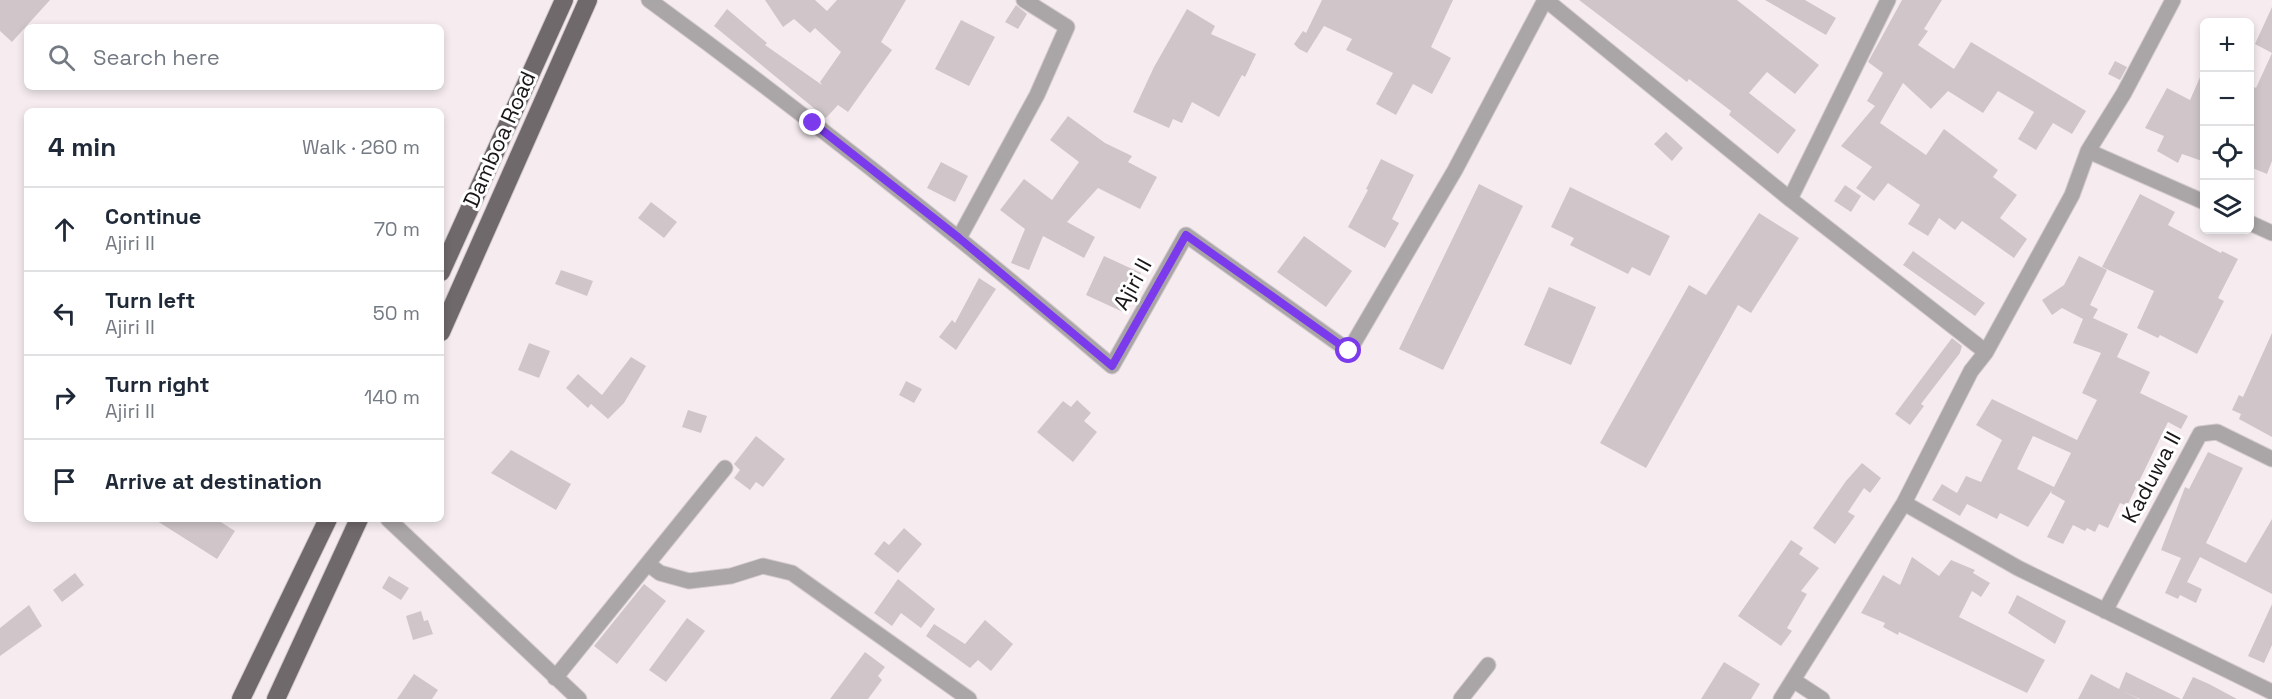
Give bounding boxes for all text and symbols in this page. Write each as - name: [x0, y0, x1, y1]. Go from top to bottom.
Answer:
- map controls: [2200, 18, 2254, 234]
- button: +: [2200, 18, 2254, 72]
- search box: [24, 24, 444, 90]
- icon: search: [45, 41, 78, 74]
- text: Search here: [93, 43, 220, 71]
- street label: Damboa Road: [456, 67, 542, 211]
- button: −: [2200, 72, 2254, 126]
- route end: [799, 109, 825, 135]
- button: locate: [2200, 126, 2254, 180]
- text: 4 min: [48, 130, 116, 164]
- text: Walk · 260 m: [302, 134, 420, 160]
- button: layers: [2200, 180, 2254, 234]
- text: Continue: [105, 202, 201, 230]
- icon: ahead: [48, 213, 81, 246]
- text: 70 m: [374, 216, 420, 242]
- text: Ajiri II: [105, 230, 155, 256]
- street label: Ajiri II: [1106, 253, 1158, 315]
- text: Turn left: [105, 286, 195, 314]
- icon: left: [48, 297, 81, 330]
- text: 50 m: [373, 300, 420, 326]
- text: Ajiri II: [105, 314, 155, 340]
- route start: [1335, 337, 1361, 363]
- text: Turn right: [105, 370, 210, 398]
- icon: right: [48, 381, 81, 414]
- text: 140 m: [364, 384, 420, 410]
- text: Ajiri II: [105, 398, 155, 424]
- street label: Kaduwa II: [2115, 426, 2187, 528]
- icon: arrive: [48, 465, 81, 498]
- text: Arrive at destination: [105, 467, 322, 495]

